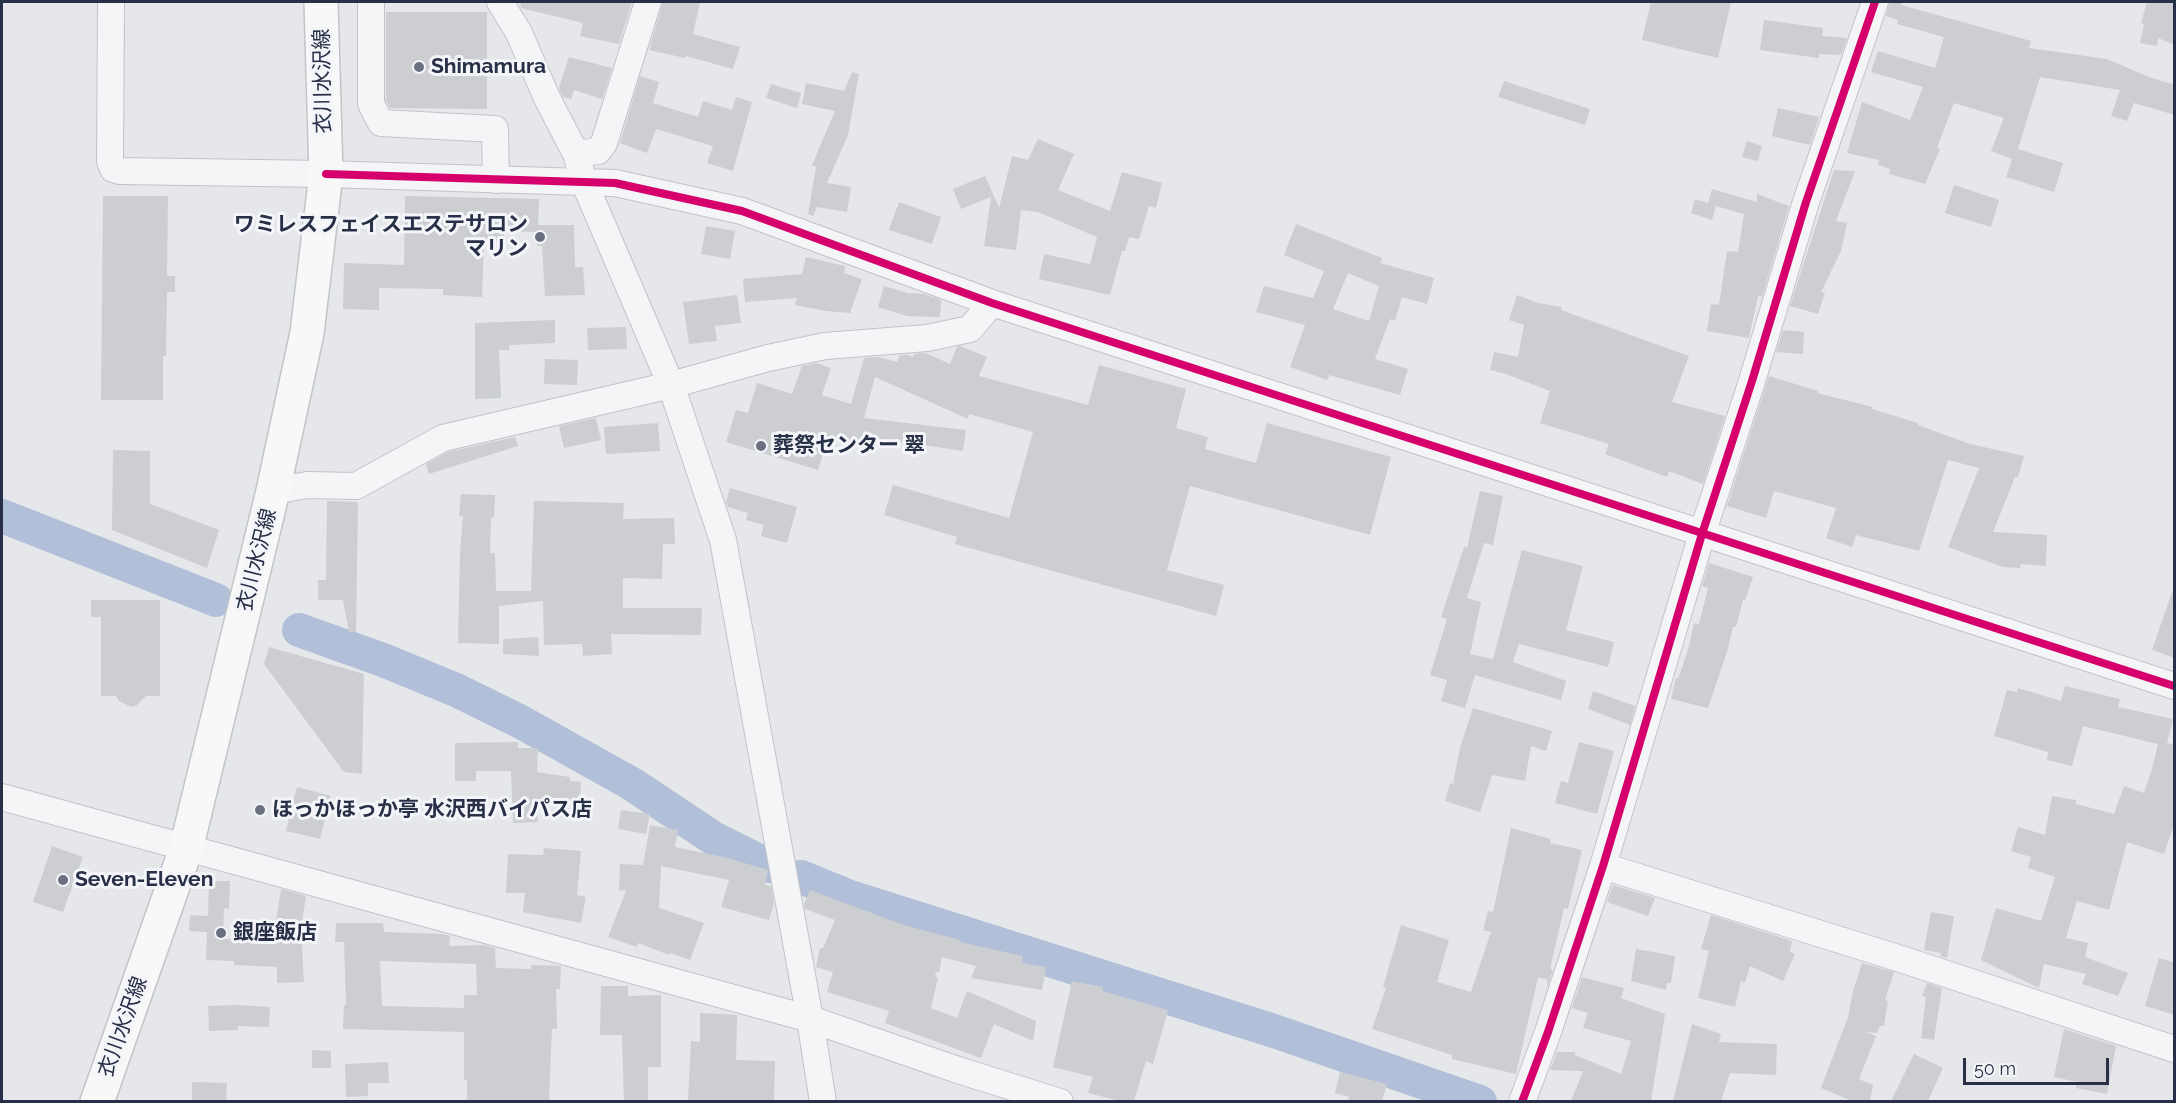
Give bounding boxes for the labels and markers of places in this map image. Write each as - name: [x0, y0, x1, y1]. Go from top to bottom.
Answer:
- place label: Shimamura: [431, 54, 546, 80]
- marker: Shimamura: [412, 60, 426, 74]
- place label: ワミレスフェイスエステサロン マリン: [234, 212, 528, 262]
- marker: ワミレスフェイスエステサロン マリン: [533, 230, 547, 244]
- place label: 葬祭センター 翠: [773, 433, 925, 459]
- marker: 葬祭センター 翠: [754, 439, 768, 453]
- place label: ほっかほっか亭 水沢西バイパス店: [272, 797, 592, 823]
- marker: ほっかほっか亭 水沢西バイパス店: [253, 803, 267, 817]
- place label: Seven-Eleven: [75, 867, 213, 893]
- marker: Seven-Eleven: [56, 873, 70, 887]
- place label: 銀座飯店: [233, 920, 317, 946]
- marker: 銀座飯店: [214, 926, 228, 940]

